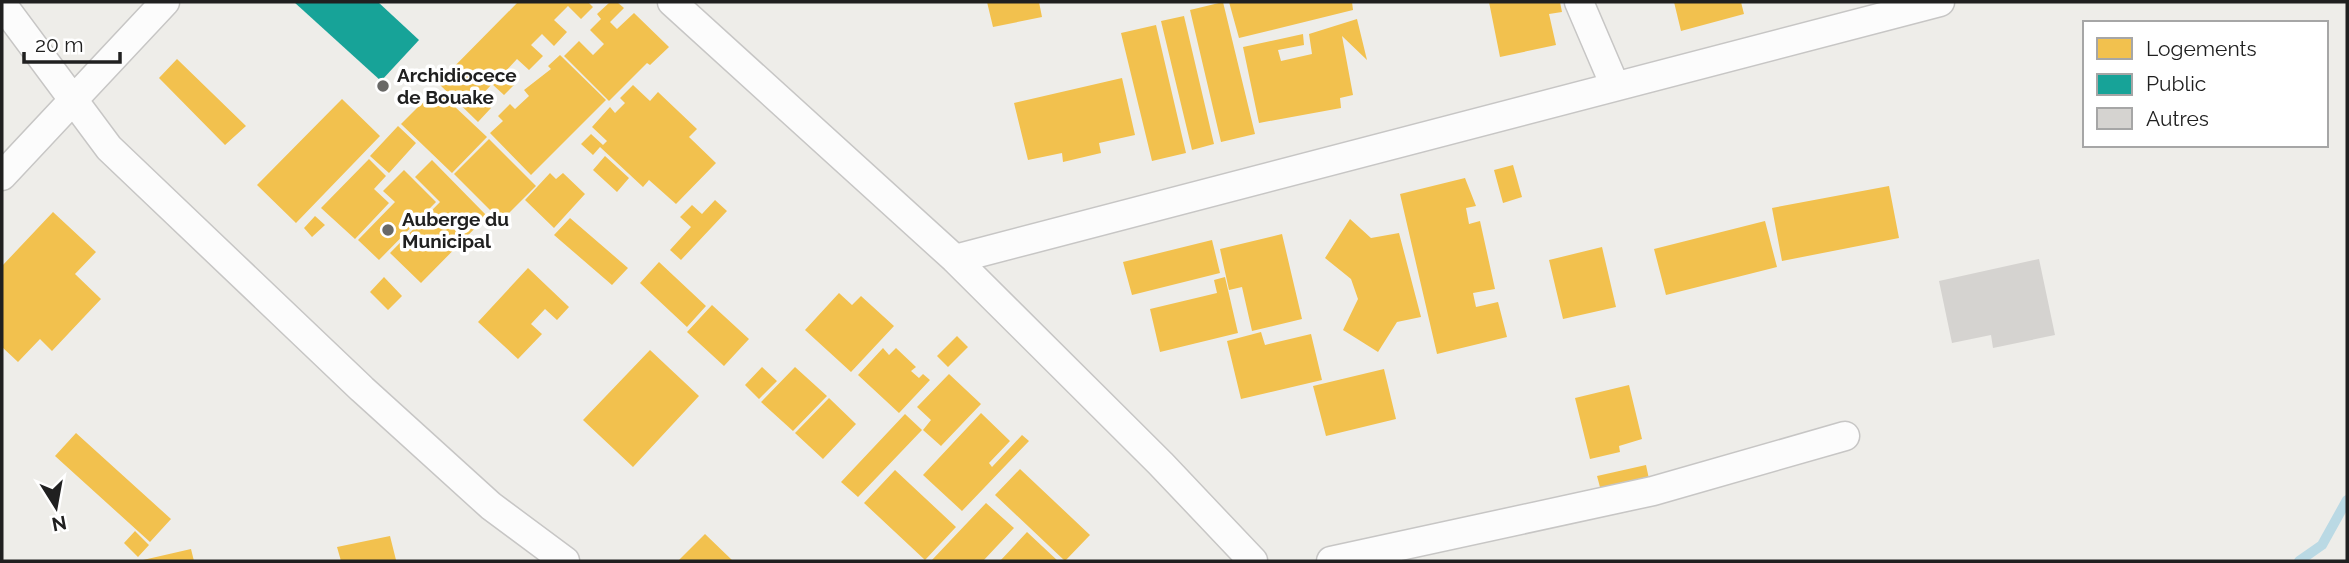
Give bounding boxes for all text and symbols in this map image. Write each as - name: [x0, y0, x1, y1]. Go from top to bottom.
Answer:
- scale bar: [24, 21, 121, 65]
- legend: [2083, 21, 2328, 147]
- text: 20 m: [35, 32, 83, 57]
- text: Logements: [2146, 36, 2257, 61]
- place label: Archidiocece de Bouake: [397, 64, 517, 108]
- text: Public: [2146, 71, 2206, 96]
- marker: Archidiocece de Bouake: [375, 78, 391, 94]
- text: Autres: [2146, 106, 2209, 131]
- place label: Auberge du Municipal: [402, 208, 509, 252]
- marker: Auberge du Municipal: [380, 222, 396, 238]
- north arrow: [21, 472, 91, 542]
- text: N: [50, 512, 68, 536]

